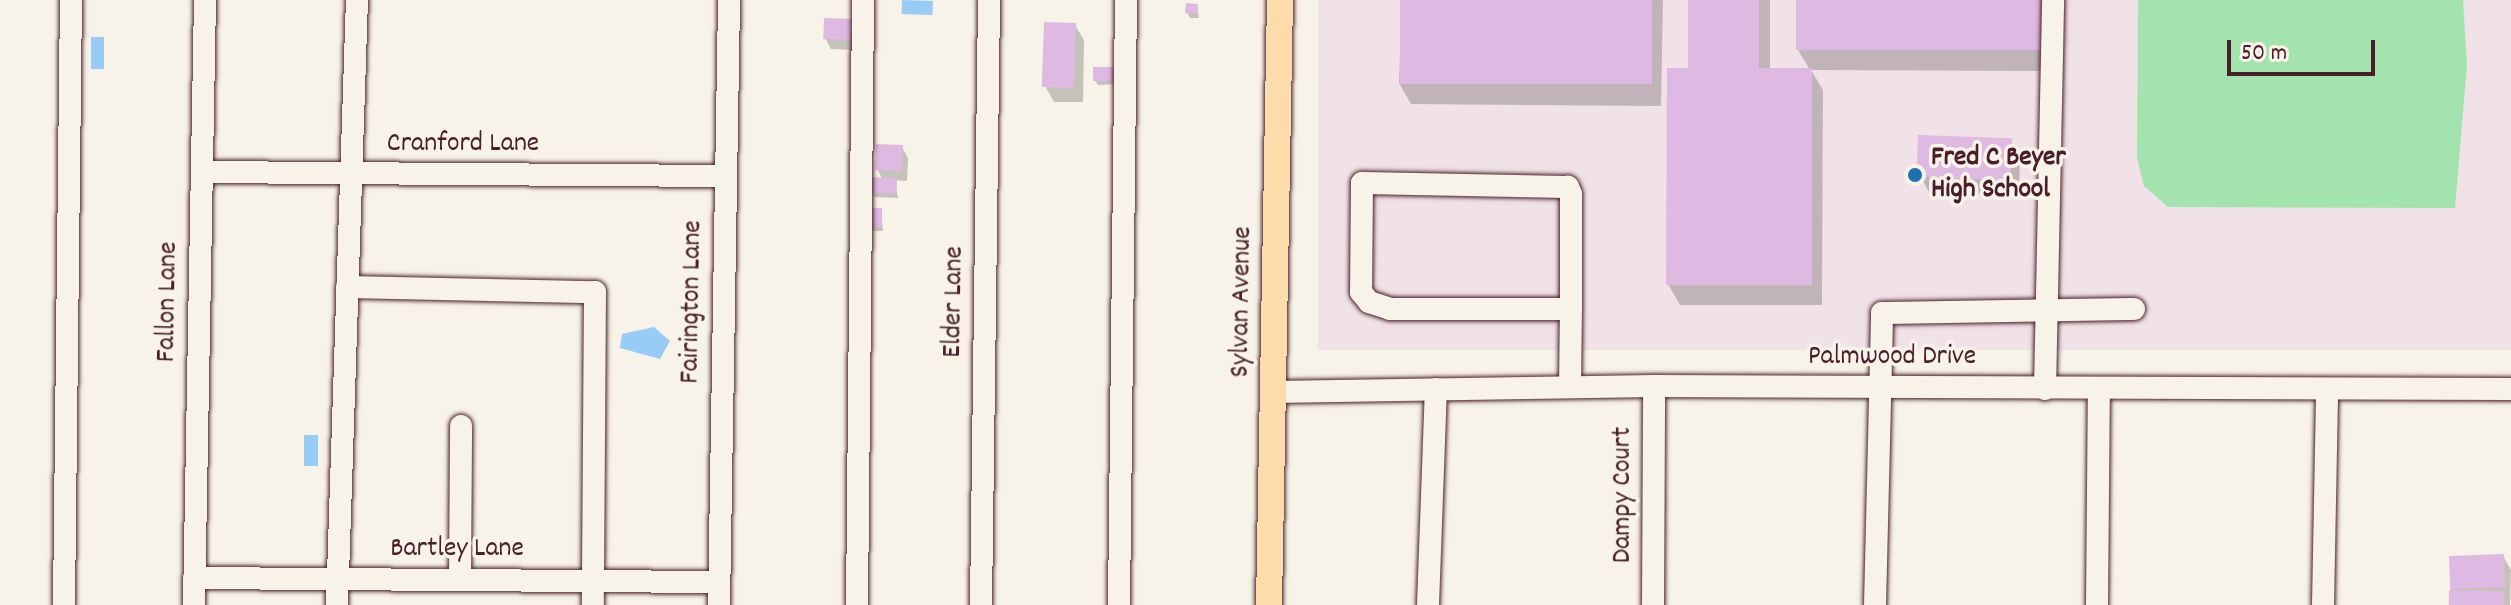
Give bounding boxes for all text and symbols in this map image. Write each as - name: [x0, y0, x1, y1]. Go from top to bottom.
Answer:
- scale bar: [2231, 24, 2379, 74]
- text: 50 m: [2241, 37, 2287, 71]
- street label: Cranford Lane: [387, 128, 539, 162]
- place label: Fred C Beyer High School: [1931, 142, 2066, 208]
- marker: Fred C Beyer High School: [1906, 166, 1924, 184]
- street label: Fairington Lane: [675, 220, 711, 384]
- street label: Sylvan Avenue: [1225, 226, 1261, 378]
- street label: Fallon Lane: [151, 241, 187, 363]
- street label: Elder Lane: [937, 246, 973, 358]
- street label: Palmwood Drive: [1808, 341, 1976, 375]
- street label: Dampy Court: [1607, 427, 1641, 563]
- street label: Bartley Lane: [390, 533, 524, 567]

